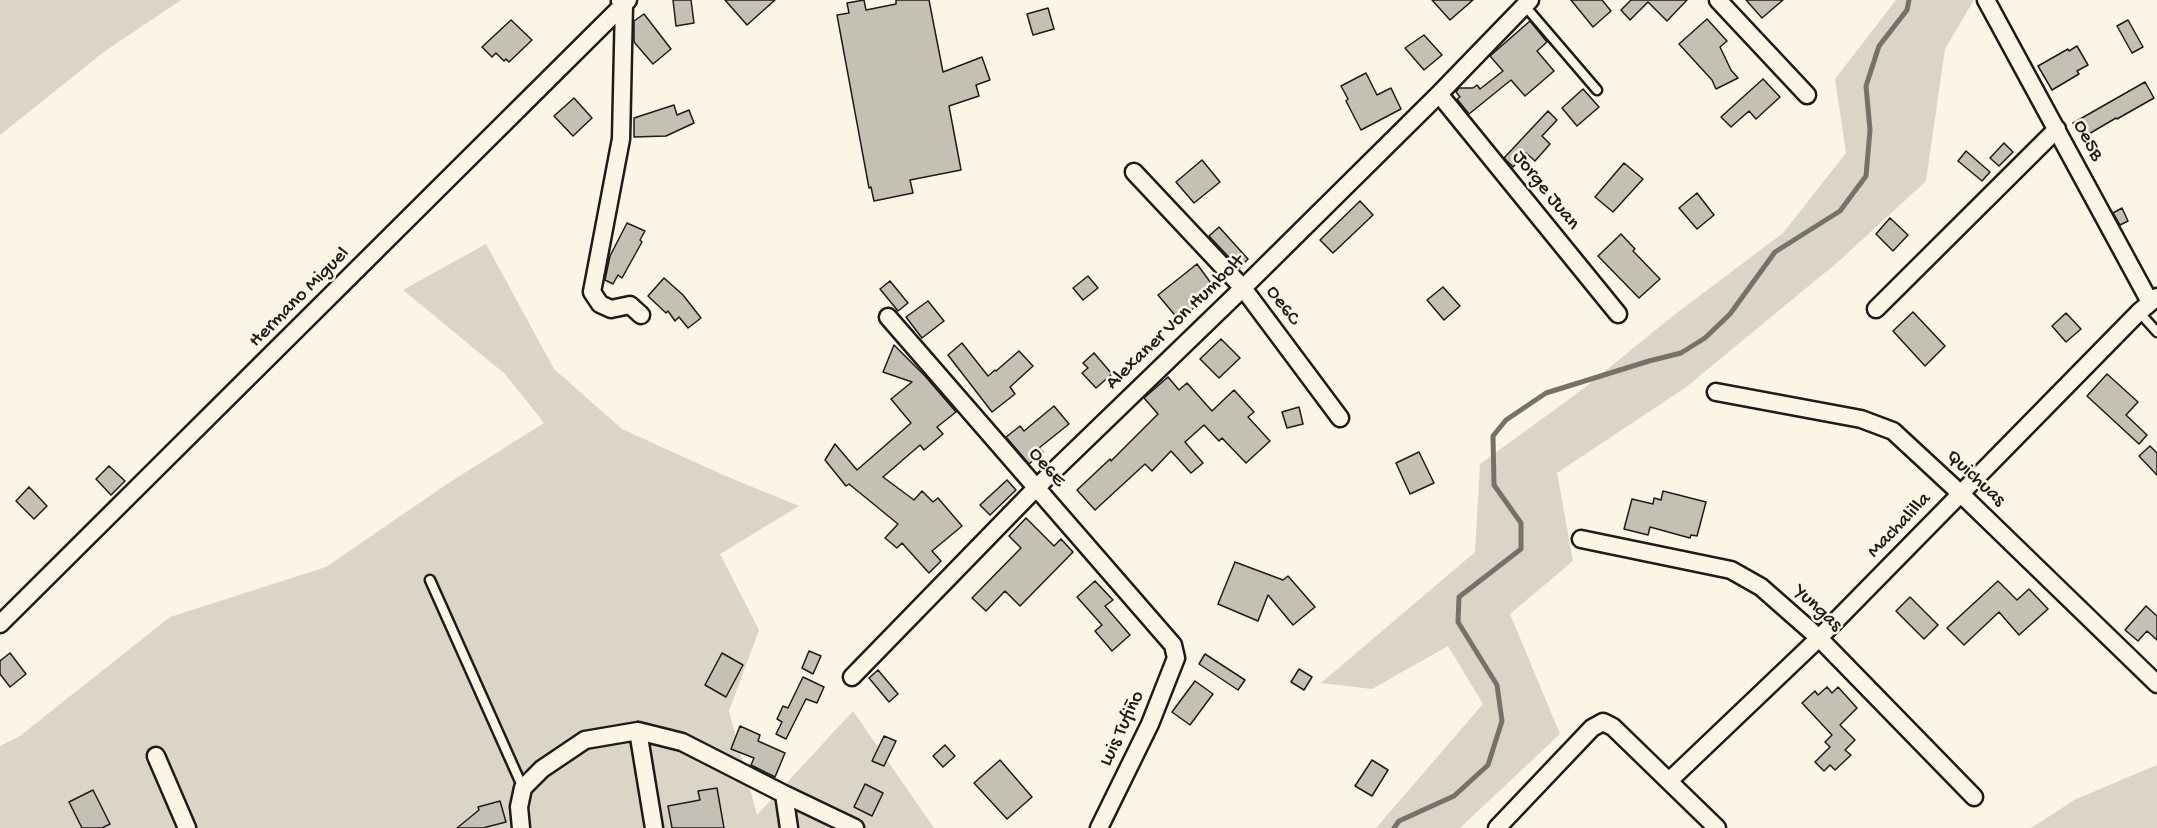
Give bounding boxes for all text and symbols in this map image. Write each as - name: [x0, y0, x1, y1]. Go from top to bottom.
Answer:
- street label: Oe5B: [2066, 116, 2108, 166]
- street label: Jorge Juan: [1506, 147, 1584, 235]
- street label: Hermano Miguel: [245, 243, 355, 353]
- street label: Alexaner Von Humbolt: [1101, 250, 1251, 396]
- street label: Oe6C: [1259, 281, 1305, 331]
- street label: Oe6E: [1022, 443, 1070, 493]
- street label: Quichuas: [1940, 445, 2010, 513]
- street label: Machalilla: [1863, 488, 1937, 564]
- street label: Yungas: [1788, 580, 1846, 638]
- street label: Luis Tufiño: [1095, 687, 1151, 771]

